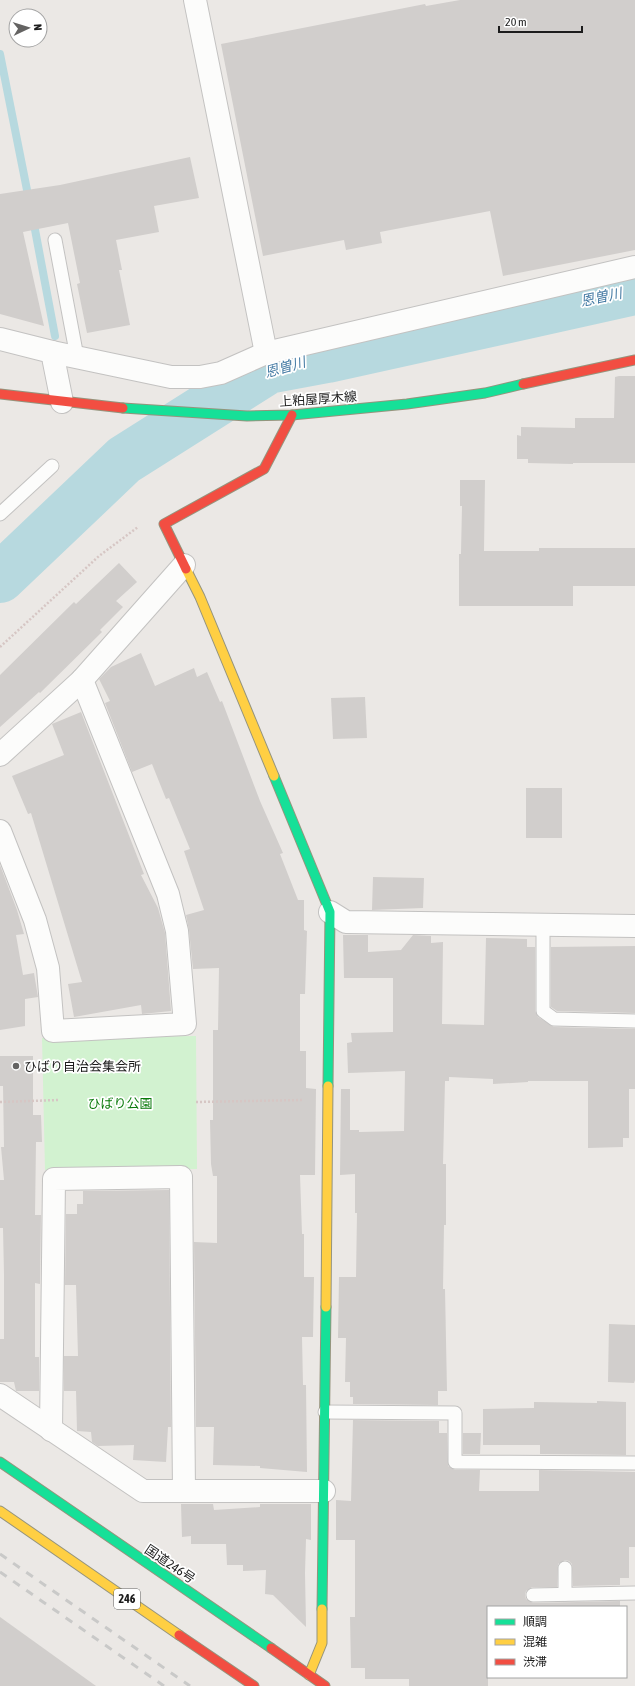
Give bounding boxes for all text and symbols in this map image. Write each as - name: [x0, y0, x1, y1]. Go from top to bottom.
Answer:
- north arrow: [8, 8, 48, 48]
- scale bar: [499, 8, 582, 34]
- text: 20 m: [505, 15, 527, 29]
- text: N: [32, 24, 44, 31]
- water label: 恩曽川: [579, 284, 625, 309]
- water label: 恩曽川: [263, 353, 309, 380]
- street label: 上粕屋厚木線: [279, 389, 357, 409]
- place label: ひばり自治会集会所: [24, 1059, 141, 1074]
- marker: ひばり自治会集会所: [11, 1061, 21, 1071]
- park label: ひばり公園: [87, 1096, 153, 1111]
- street label: 国道246号: [142, 1542, 198, 1586]
- road number: 246: [114, 1589, 140, 1609]
- legend: [487, 1606, 627, 1678]
- text: 順調: [523, 1615, 547, 1629]
- text: 混雑: [523, 1635, 547, 1649]
- text: 渋滞: [523, 1655, 547, 1669]

